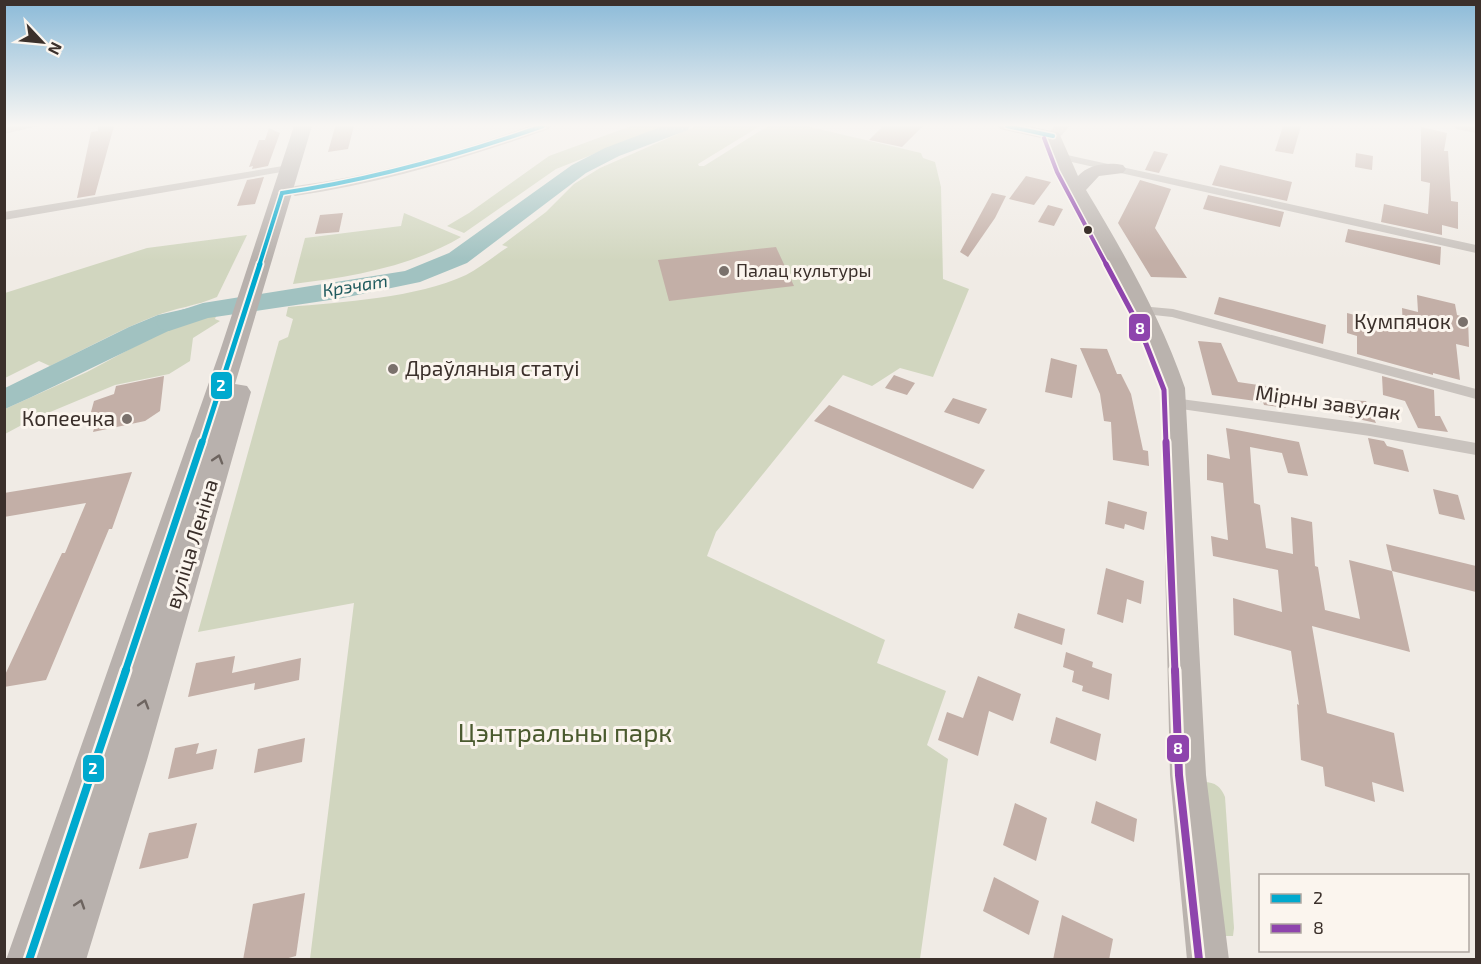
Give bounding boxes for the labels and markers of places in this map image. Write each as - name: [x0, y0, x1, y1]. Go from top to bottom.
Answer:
- unlabelled marker: [1082, 224, 1094, 236]
- place label: Палац культуры: [736, 259, 871, 281]
- marker: Палац культуры: [717, 264, 731, 278]
- place label: Кумпячок: [1354, 308, 1451, 334]
- marker: Кумпячок: [1456, 315, 1470, 329]
- place label: Драўляныя статуі: [405, 355, 579, 381]
- marker: Драўляныя статуі: [386, 362, 400, 376]
- place label: Копеечка: [22, 405, 115, 430]
- marker: Копеечка: [120, 412, 134, 426]

